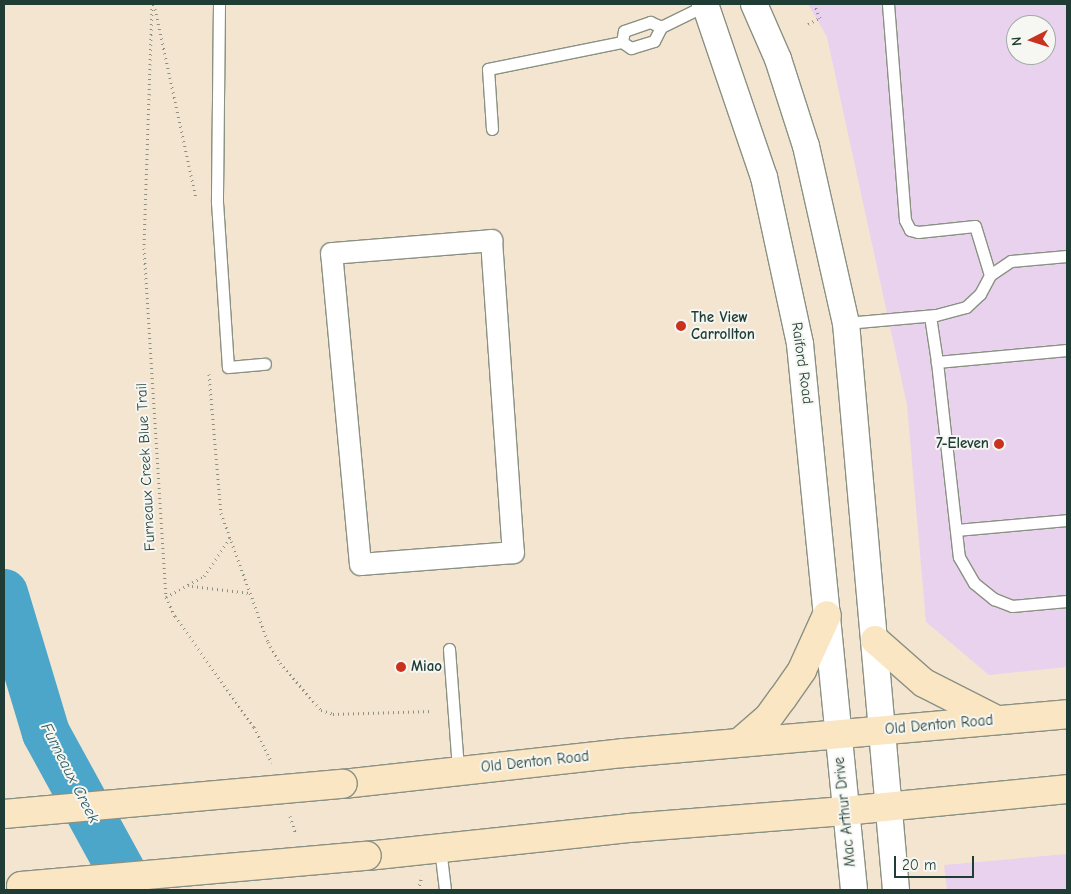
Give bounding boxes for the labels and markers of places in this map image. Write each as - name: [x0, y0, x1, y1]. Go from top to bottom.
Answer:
- place label: The View Carrollton: [691, 308, 755, 343]
- marker: The View Carrollton: [675, 320, 687, 332]
- place label: 7-Eleven: [936, 435, 989, 453]
- marker: 7-Eleven: [993, 438, 1005, 450]
- place label: Miao: [411, 658, 442, 676]
- marker: Miao: [395, 661, 407, 673]

